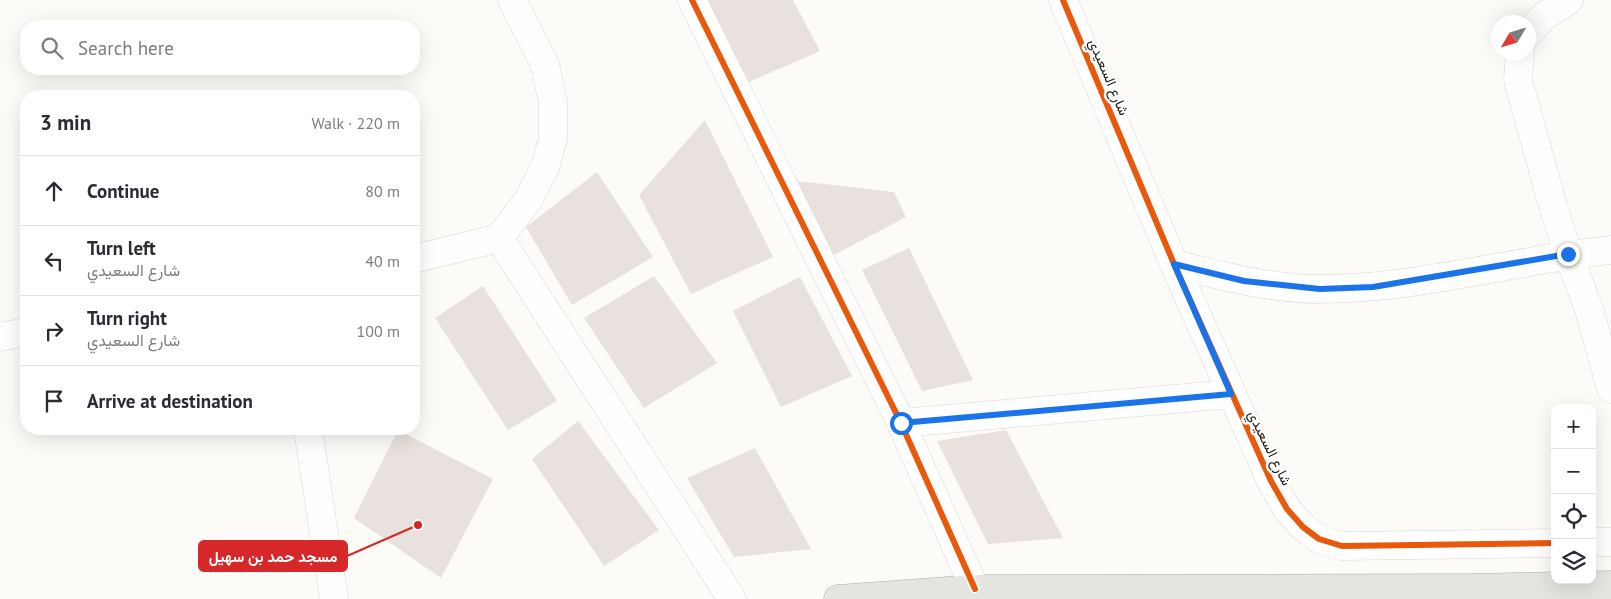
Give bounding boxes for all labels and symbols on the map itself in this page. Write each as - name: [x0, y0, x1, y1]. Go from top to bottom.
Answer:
- north arrow: [1491, 15, 1536, 60]
- street label: شارع السعيدي: [1082, 36, 1133, 119]
- route end: [1557, 243, 1580, 266]
- street label: شارع السعيدي: [1241, 407, 1296, 490]
- route start: [890, 412, 913, 435]
- callout: مسجد حمد بن سهيل: [199, 541, 347, 571]
- text: مسجد حمد بن سهيل: [209, 547, 337, 566]

